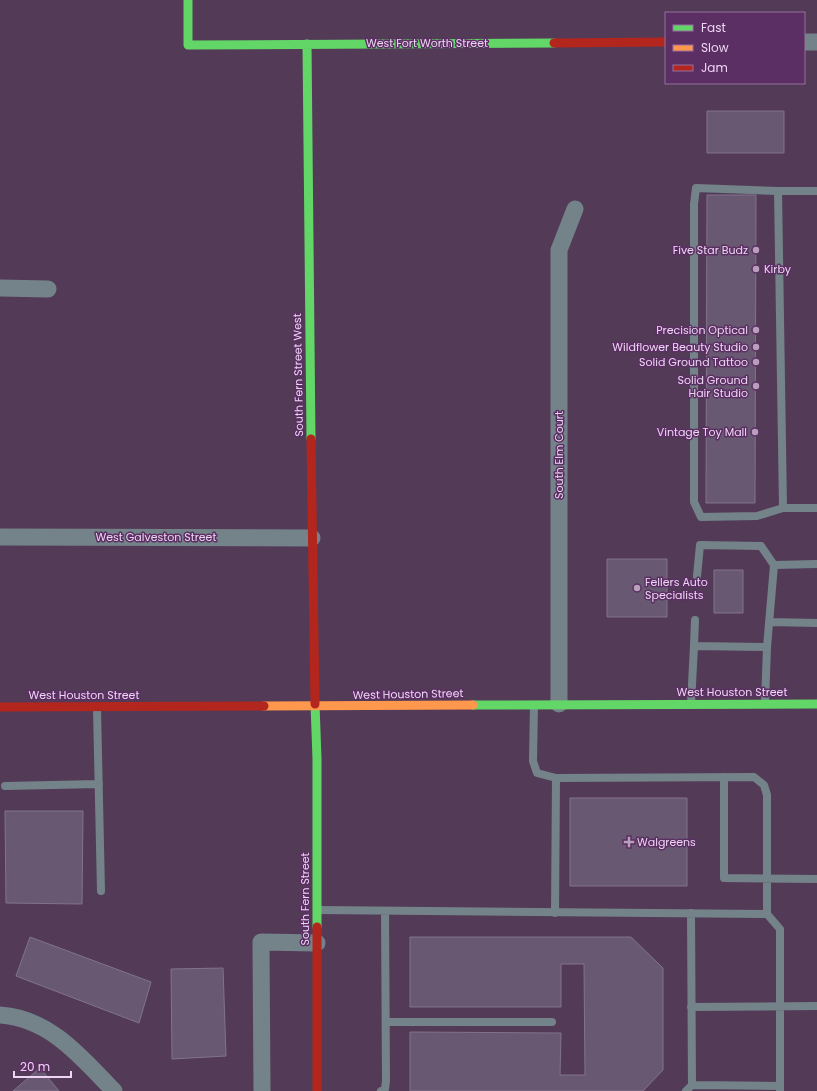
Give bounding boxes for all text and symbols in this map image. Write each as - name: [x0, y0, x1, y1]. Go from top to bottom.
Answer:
- legend: [665, 12, 805, 84]
- text: Fast: [701, 19, 726, 36]
- street label: West Fort Worth Street: [366, 35, 488, 51]
- text: Slow: [701, 39, 729, 56]
- text: Jam: [701, 59, 728, 76]
- place label: Five Star Budz: [673, 242, 748, 258]
- marker: Five Star Budz: [751, 245, 761, 255]
- place label: Kirby: [764, 261, 792, 277]
- marker: Kirby: [751, 264, 761, 274]
- street label: South Fern Street West: [289, 313, 307, 437]
- place label: Precision Optical: [656, 322, 748, 338]
- marker: Precision Optical: [751, 325, 761, 335]
- place label: Wildflower Beauty Studio: [612, 339, 748, 355]
- marker: Wildflower Beauty Studio: [751, 342, 761, 352]
- place label: Solid Ground Tattoo: [639, 354, 748, 370]
- marker: Solid Ground Tattoo: [751, 357, 761, 367]
- place label: Solid Ground Hair Studio: [678, 372, 748, 401]
- marker: Solid Ground Hair Studio: [751, 381, 761, 391]
- street label: South Elm Court: [551, 411, 567, 499]
- place label: Vintage Toy Mall: [657, 424, 747, 440]
- marker: Vintage Toy Mall: [750, 427, 760, 437]
- street label: West Galveston Street: [96, 529, 216, 545]
- place label: Fellers Auto Specialists: [645, 574, 708, 603]
- marker: Fellers Auto Specialists: [632, 583, 642, 593]
- street label: West Houston Street: [677, 684, 787, 700]
- street label: West Houston Street: [352, 685, 464, 703]
- street label: West Houston Street: [29, 687, 139, 703]
- place label: Walgreens: [637, 834, 696, 850]
- marker: Walgreens: [624, 837, 634, 847]
- street label: South Fern Street: [297, 852, 313, 946]
- scale bar: [14, 1053, 71, 1079]
- text: 20 m: [20, 1058, 50, 1075]

